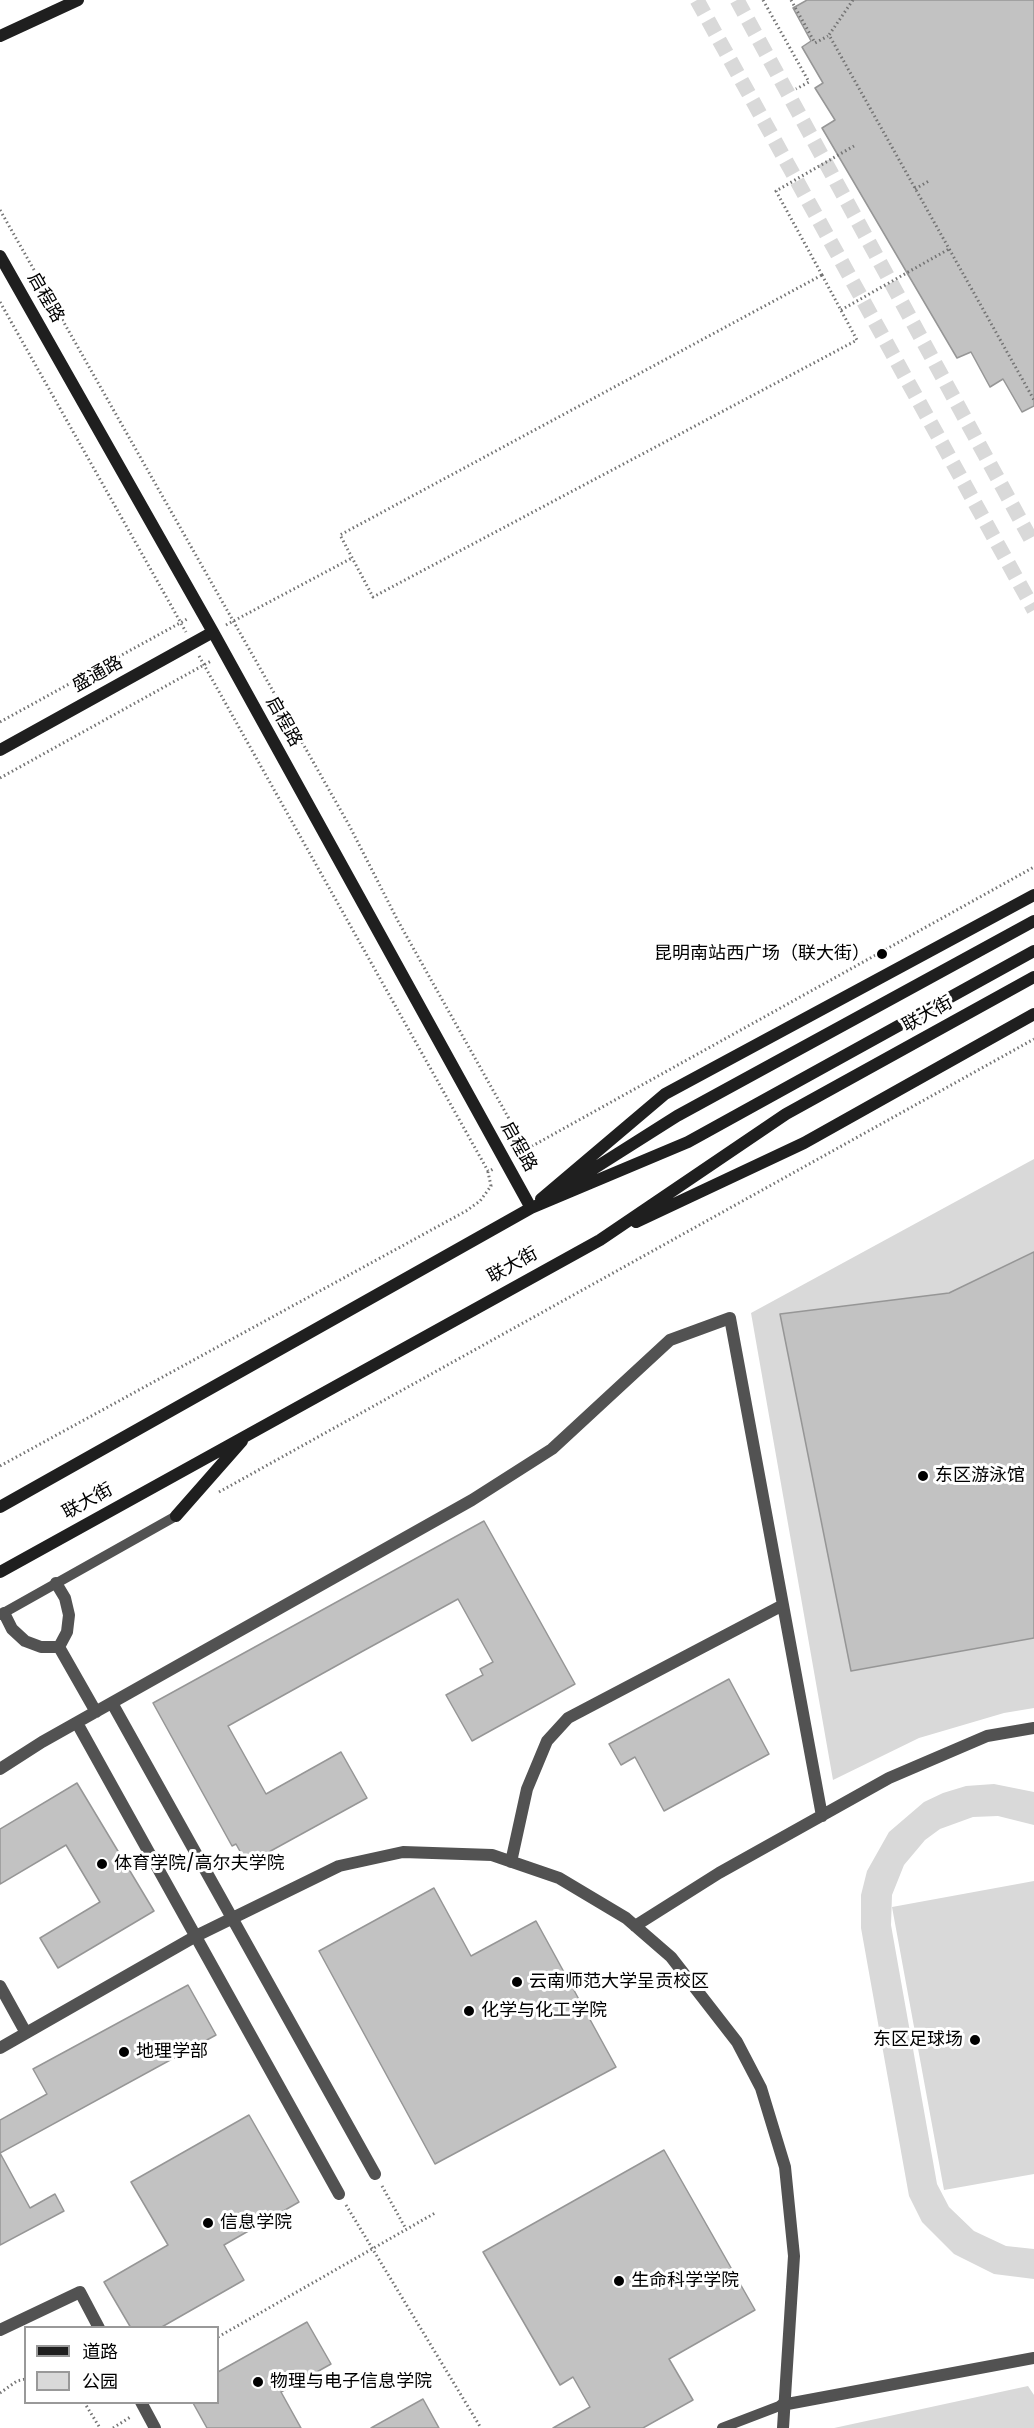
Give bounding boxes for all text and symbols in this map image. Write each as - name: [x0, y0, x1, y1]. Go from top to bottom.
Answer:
- street label: 启程路: [22, 269, 68, 327]
- street label: 盛通路: [69, 652, 127, 698]
- street label: 启程路: [260, 693, 306, 751]
- place label: 昆明南站西广场（联大街）: [654, 943, 870, 965]
- marker: 昆明南站西广场（联大街）: [875, 947, 889, 961]
- street label: 联大街: [899, 992, 957, 1038]
- street label: 启程路: [495, 1118, 541, 1176]
- street label: 联大街: [484, 1243, 542, 1289]
- place label: 东区游泳馆: [935, 1465, 1025, 1487]
- marker: 东区游泳馆: [916, 1469, 930, 1483]
- street label: 联大街: [59, 1479, 117, 1525]
- place label: 体育学院/高尔夫学院: [114, 1853, 285, 1875]
- marker: 体育学院/高尔夫学院: [95, 1857, 109, 1871]
- place label: 云南师范大学呈贡校区: [529, 1971, 709, 1993]
- marker: 云南师范大学呈贡校区: [510, 1975, 524, 1989]
- place label: 化学与化工学院: [481, 2000, 607, 2022]
- marker: 化学与化工学院: [462, 2004, 476, 2018]
- place label: 东区足球场: [873, 2029, 963, 2051]
- marker: 东区足球场: [968, 2033, 982, 2047]
- place label: 地理学部: [136, 2041, 208, 2063]
- marker: 地理学部: [117, 2045, 131, 2059]
- place label: 信息学院: [220, 2212, 292, 2234]
- marker: 信息学院: [201, 2216, 215, 2230]
- place label: 生命科学学院: [631, 2270, 739, 2292]
- marker: 生命科学学院: [612, 2274, 626, 2288]
- legend: [24, 2326, 219, 2404]
- text: 道路: [82, 2339, 118, 2364]
- text: 公园: [82, 2369, 118, 2394]
- place label: 物理与电子信息学院: [270, 2371, 432, 2393]
- marker: 物理与电子信息学院: [251, 2375, 265, 2389]

